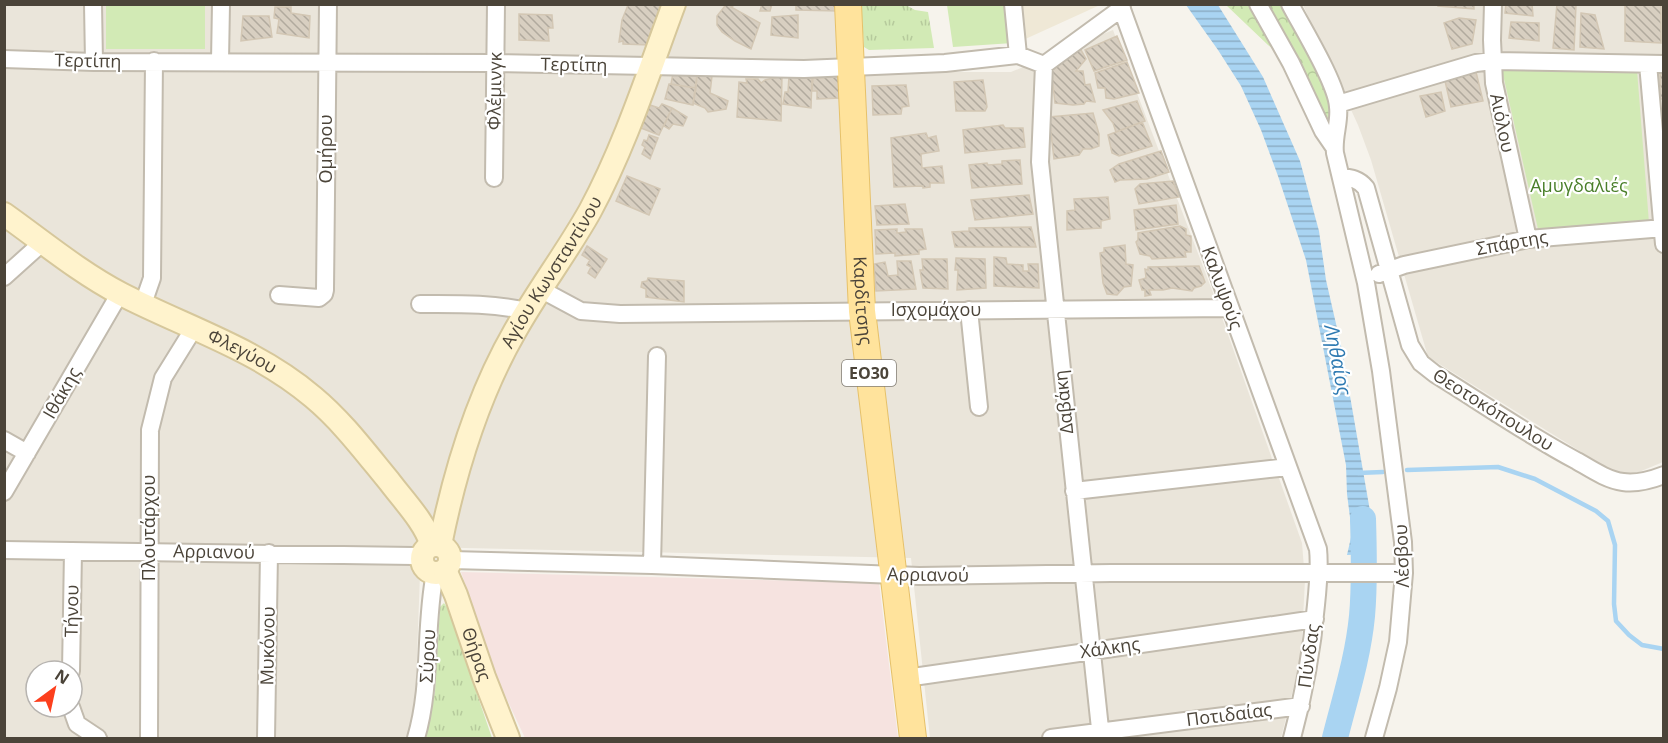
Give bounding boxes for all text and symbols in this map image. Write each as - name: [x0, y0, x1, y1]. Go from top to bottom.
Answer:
- street label: Τερτίπη: [54, 47, 122, 73]
- street label: Φλέμινγκ: [481, 51, 507, 130]
- street label: Τερτίπη: [540, 51, 608, 77]
- street label: Αιόλου: [1485, 91, 1521, 155]
- street label: Ομήρου: [313, 115, 337, 183]
- park label: Αμυγδαλιές: [1530, 173, 1628, 197]
- street label: Αγίου Κωνσταντίνου: [495, 192, 607, 352]
- street label: Σπάρτης: [1474, 224, 1550, 260]
- street label: Καλυψούς: [1197, 243, 1249, 333]
- street label: Καρδίτσης: [849, 256, 879, 347]
- street label: Ισχομάχου: [891, 297, 981, 321]
- water label: Ληθαίος: [1318, 320, 1359, 398]
- street label: Φλεγύου: [204, 323, 282, 379]
- road number: ΕΟ30: [842, 360, 896, 386]
- street label: Ιθάκης: [37, 362, 86, 423]
- street label: Θεοτοκόπουλου: [1429, 362, 1558, 456]
- street label: Δαβάκη: [1048, 369, 1078, 435]
- street label: Πλουτάρχου: [136, 475, 160, 581]
- street label: Λέσβου: [1388, 524, 1414, 588]
- street label: Αρριανού: [173, 538, 255, 564]
- street label: Αρριανού: [887, 561, 969, 587]
- street label: Τήνου: [59, 585, 83, 637]
- street label: Μυκόνου: [254, 606, 280, 686]
- street label: Πύνδας: [1292, 622, 1324, 689]
- street label: Θήρας: [457, 624, 498, 684]
- street label: Σύρου: [414, 628, 440, 683]
- street label: Χάλκης: [1078, 631, 1142, 663]
- north arrow: [24, 659, 84, 719]
- text: N: [51, 664, 74, 689]
- street label: Ποτιδαίας: [1185, 697, 1273, 731]

